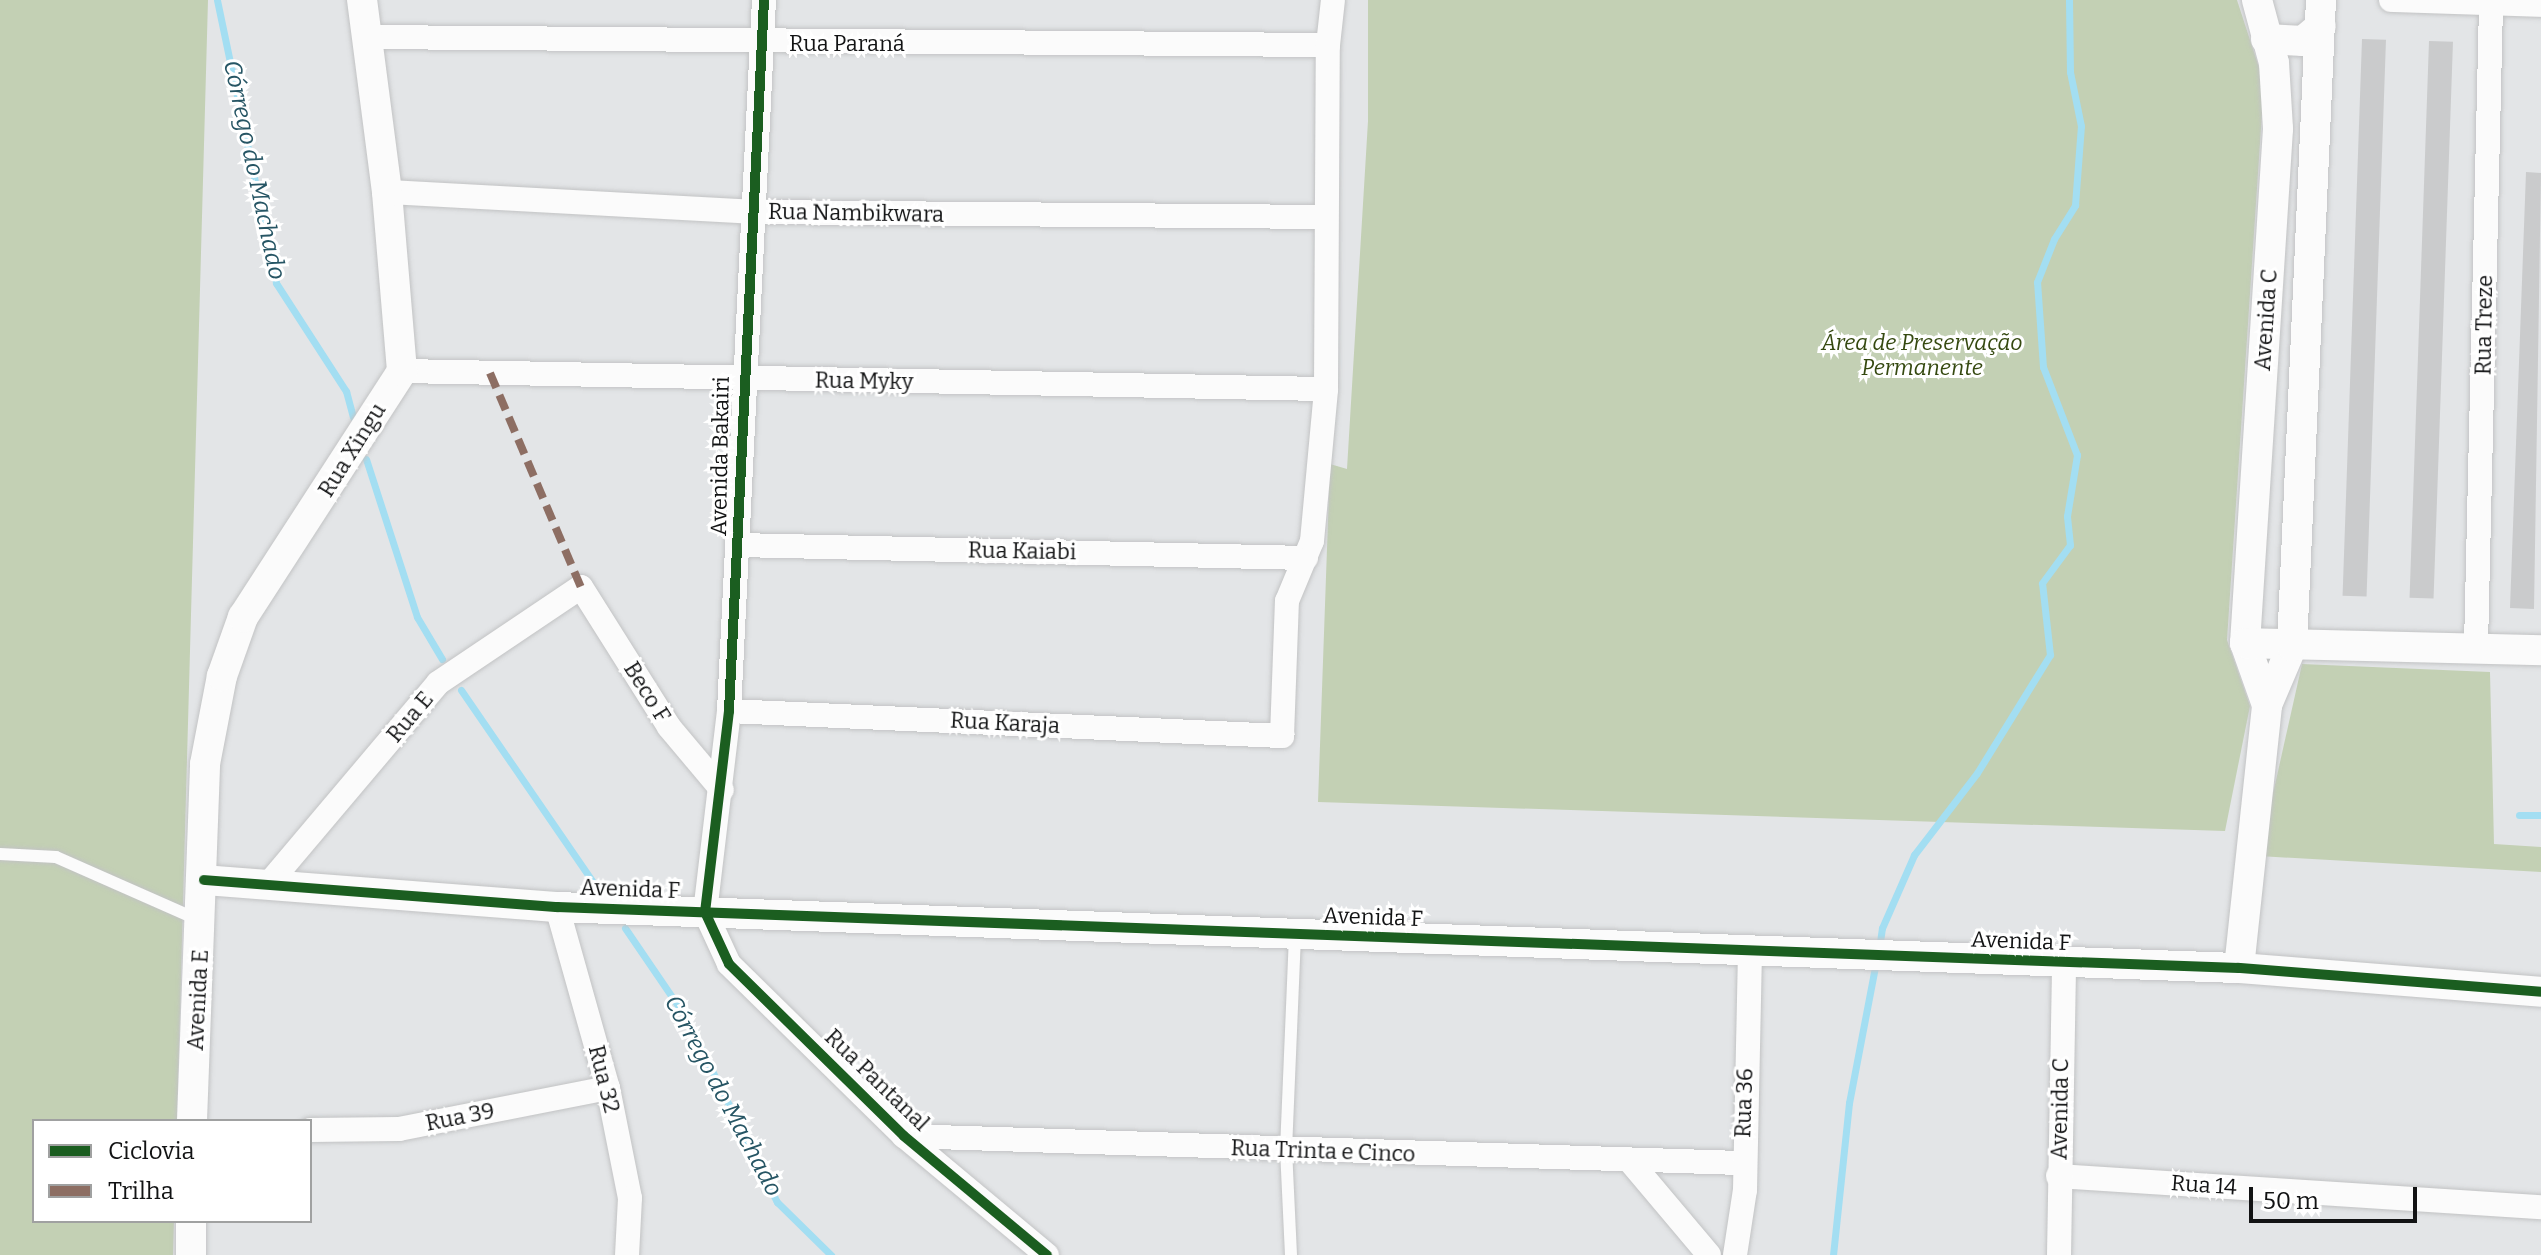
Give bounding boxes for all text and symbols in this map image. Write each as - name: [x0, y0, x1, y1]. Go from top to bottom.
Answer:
- street label: Rua Paraná: [789, 31, 905, 57]
- water label: Córrego do Machado: [217, 58, 291, 282]
- street label: Rua Nambikwara: [768, 198, 944, 228]
- street label: Avenida C: [2249, 268, 2283, 372]
- street label: Rua Treze: [2470, 275, 2498, 375]
- park label: Área de Preservação Permanente: [1821, 329, 2023, 380]
- street label: Rua Myky: [815, 367, 913, 395]
- street label: Avenida Bakairi: [705, 376, 735, 536]
- street label: Rua Xingu: [313, 398, 391, 502]
- street label: Rua Kaiabi: [968, 537, 1076, 565]
- street label: Beco F: [618, 657, 676, 727]
- street label: Rua E: [381, 686, 439, 748]
- street label: Rua Karaja: [949, 707, 1061, 739]
- street label: Avenida F: [580, 874, 680, 904]
- street label: Avenida F: [1323, 902, 1423, 932]
- street label: Avenida F: [1971, 926, 2071, 956]
- street label: Avenida E: [182, 949, 214, 1051]
- water label: Córrego do Machado: [658, 991, 788, 1201]
- street label: Rua Pantanal: [819, 1024, 935, 1136]
- street label: Rua 32: [583, 1042, 625, 1116]
- street label: Avenida C: [2046, 1058, 2074, 1160]
- street label: Rua 36: [1730, 1068, 1758, 1138]
- street label: Rua 39: [423, 1097, 497, 1137]
- legend: [32, 1119, 312, 1223]
- street label: Rua Trinta e Cinco: [1230, 1135, 1416, 1167]
- text: Ciclovia: [108, 1137, 195, 1165]
- street label: Rua 14: [2170, 1170, 2238, 1200]
- scale bar: [2253, 1171, 2421, 1221]
- text: Trilha: [108, 1177, 174, 1205]
- text: 50 m: [2263, 1187, 2319, 1215]

